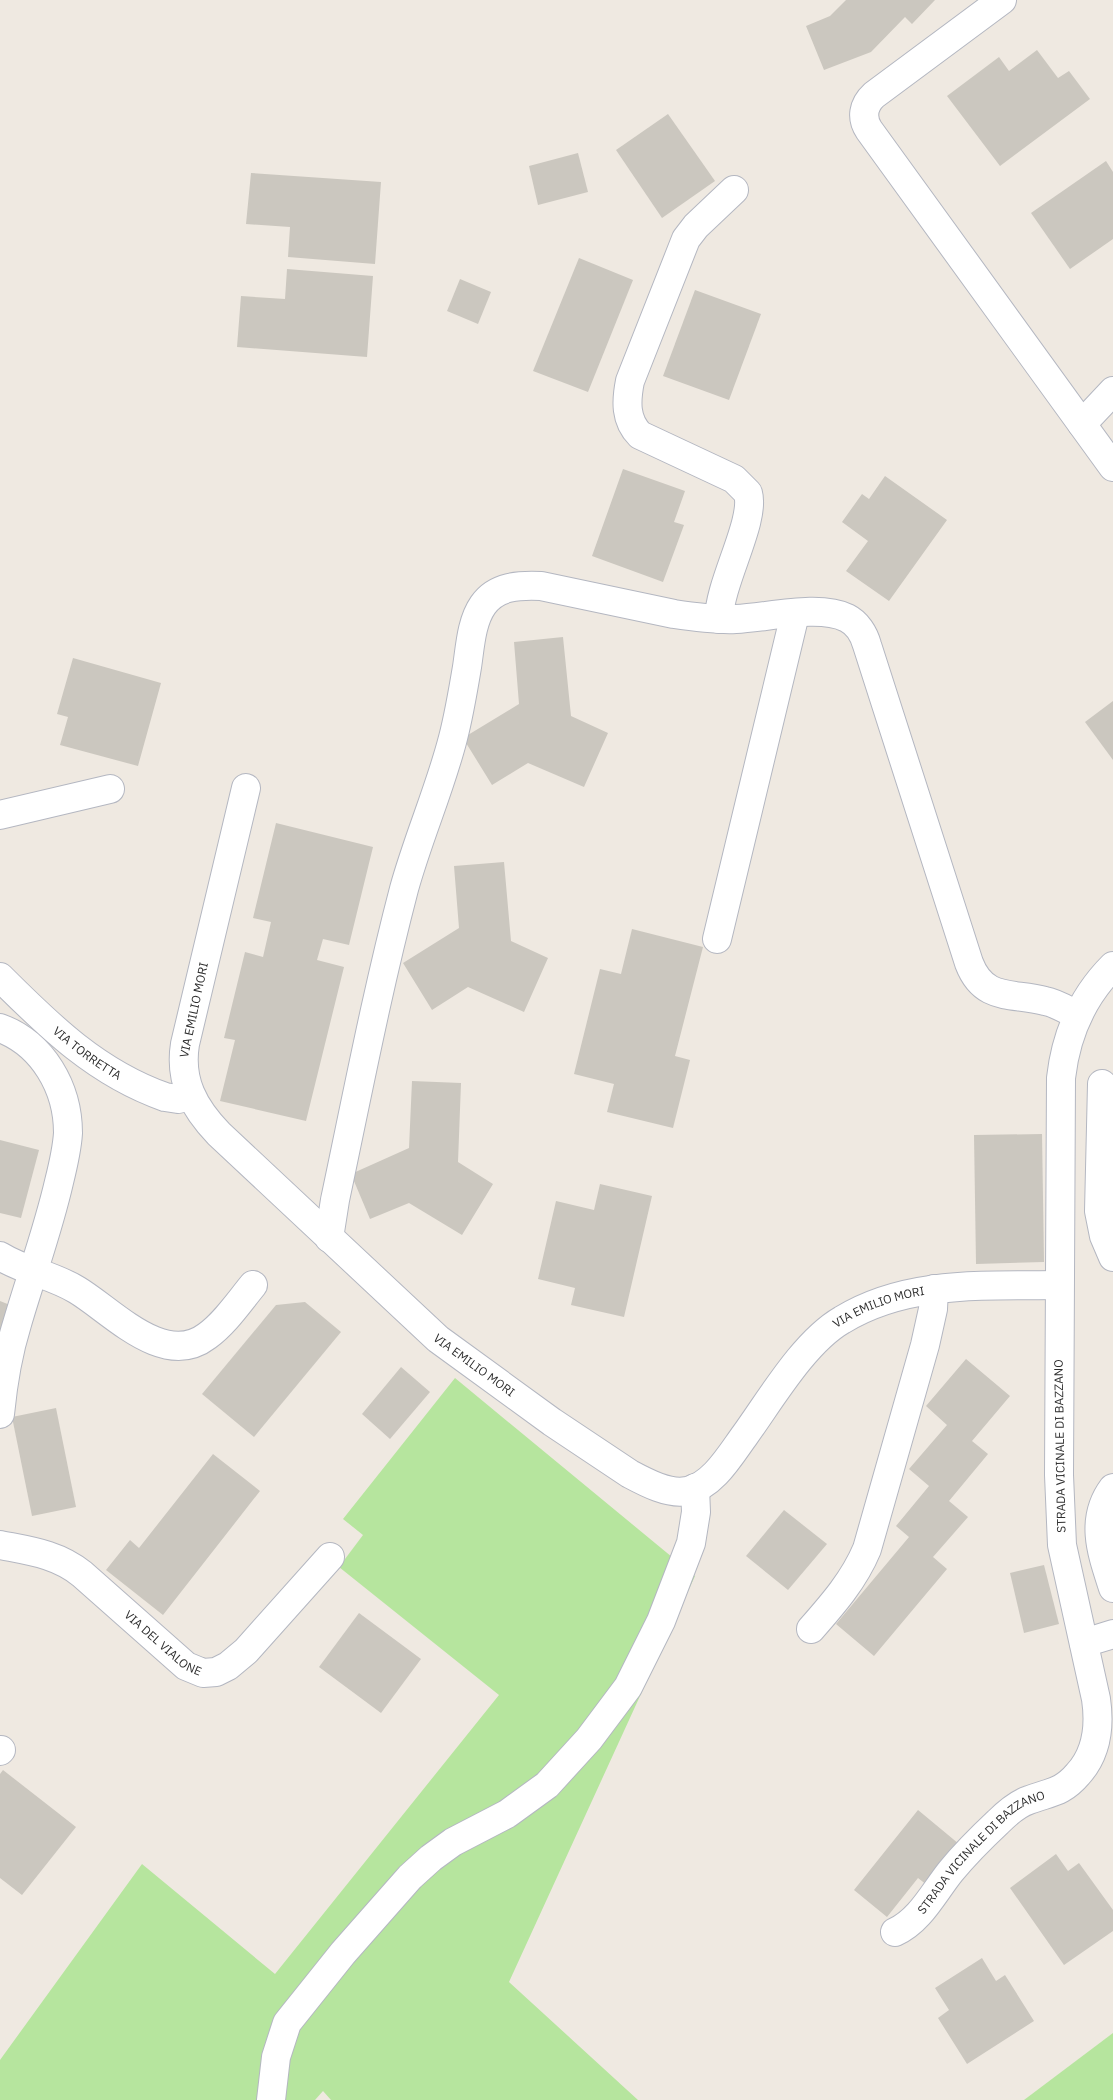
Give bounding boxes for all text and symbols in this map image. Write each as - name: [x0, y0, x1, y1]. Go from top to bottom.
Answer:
- street label: VIA EMILIO MORI: [176, 961, 211, 1059]
- street label: VIA TORRETTA: [50, 1023, 124, 1083]
- street label: VIA EMILIO MORI: [830, 1283, 926, 1331]
- street label: VIA EMILIO MORI: [430, 1330, 518, 1400]
- street label: STRADA VICINALE DI BAZZANO: [1050, 1359, 1069, 1533]
- street label: VIA DEL VIALONE: [122, 1607, 204, 1679]
- street label: STRADA VICINALE DI BAZZANO: [914, 1787, 1046, 1917]

